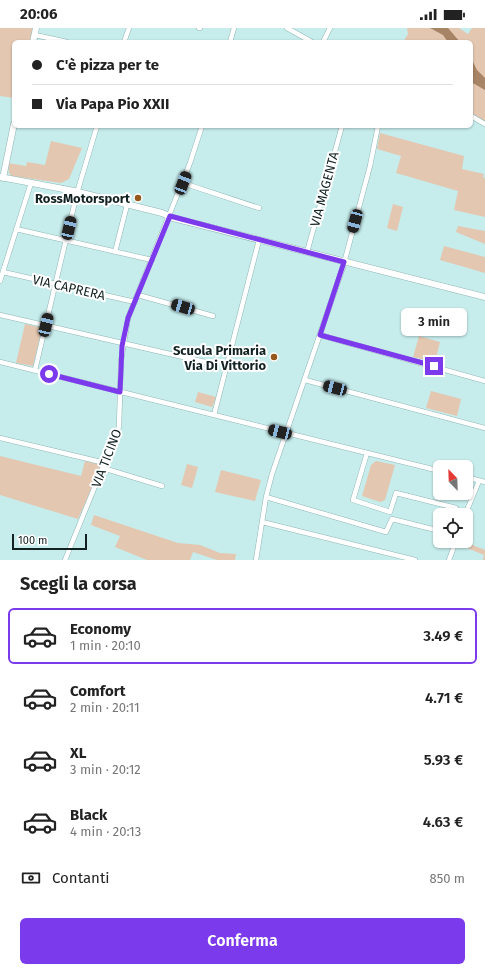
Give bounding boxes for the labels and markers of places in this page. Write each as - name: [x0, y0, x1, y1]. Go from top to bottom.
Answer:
- place label: RossMotorsport: [35, 191, 131, 206]
- marker: RossMotorsport: [133, 193, 143, 203]
- place label: Scuola Primaria Via Di Vittorio: [173, 343, 266, 373]
- marker: Scuola Primaria Via Di Vittorio: [269, 352, 279, 362]

